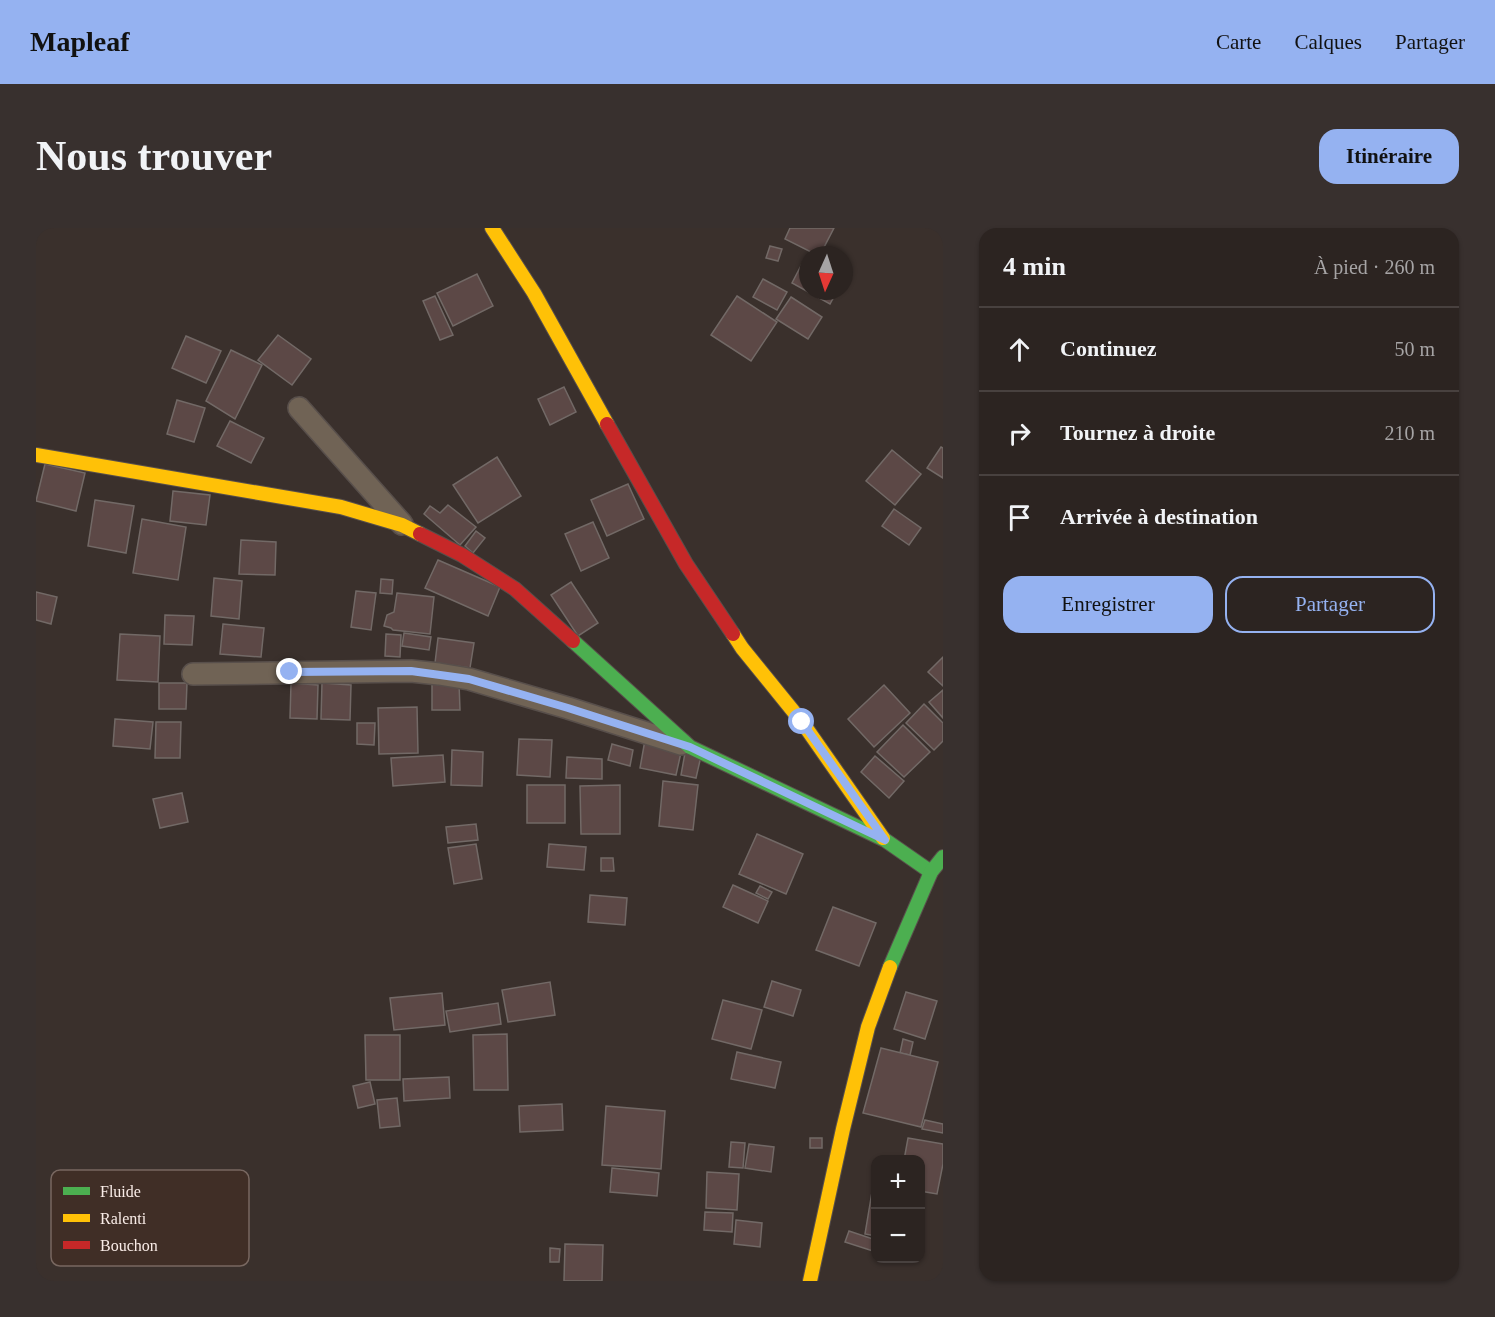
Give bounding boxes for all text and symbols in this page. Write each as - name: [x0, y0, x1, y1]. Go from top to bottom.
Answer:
- text: Mapleaf: [30, 26, 130, 57]
- text: Carte: [1216, 30, 1261, 54]
- text: Calques: [1294, 30, 1362, 54]
- text: Partager: [1395, 30, 1465, 54]
- button: Itinéraire: [1319, 129, 1459, 184]
- text: Nous trouver: [36, 133, 272, 179]
- north arrow: [799, 246, 853, 300]
- text: 4 min: [1003, 252, 1066, 281]
- text: À pied · 260 m: [1314, 256, 1435, 278]
- icon: ahead: [1003, 333, 1036, 366]
- text: Continuez: [1060, 336, 1157, 361]
- text: 50 m: [1394, 338, 1435, 360]
- icon: right: [1003, 417, 1036, 450]
- text: Tournez à droite: [1060, 420, 1215, 445]
- text: 210 m: [1384, 422, 1435, 444]
- icon: arrive: [1003, 501, 1036, 534]
- text: Arrivée à destination: [1060, 504, 1258, 529]
- button: Enregistrer: [1003, 576, 1213, 633]
- button: Partager: [1225, 576, 1435, 633]
- route end: [276, 658, 302, 684]
- route start: [788, 708, 814, 734]
- map controls: [871, 1155, 925, 1263]
- button: +: [871, 1155, 925, 1209]
- legend: [51, 1170, 249, 1266]
- text: Fluide: [100, 1183, 141, 1200]
- button: −: [871, 1209, 925, 1263]
- text: Ralenti: [100, 1210, 147, 1227]
- text: Bouchon: [100, 1237, 158, 1254]

